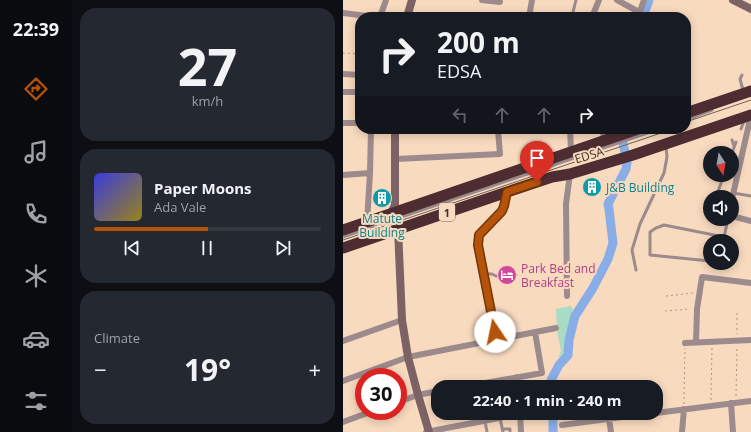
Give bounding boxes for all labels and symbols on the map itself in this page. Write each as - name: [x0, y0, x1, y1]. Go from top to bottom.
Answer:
- pin: [520, 141, 554, 182]
- street label: EDSA: [572, 142, 606, 167]
- north arrow: [703, 146, 739, 182]
- building icon: J&B Building: [581, 176, 603, 198]
- place label: J&B Building: [605, 179, 675, 196]
- building icon: Matute Building: [371, 187, 393, 209]
- road number: 1: [439, 203, 455, 221]
- place label: Matute Building: [359, 210, 405, 241]
- place label: Park Bed and Breakfast: [521, 260, 596, 291]
- hotel icon: Park Bed and Breakfast: [496, 264, 518, 286]
- position arrow: [474, 311, 516, 353]
- speed limit sign: 30: [355, 368, 407, 420]

